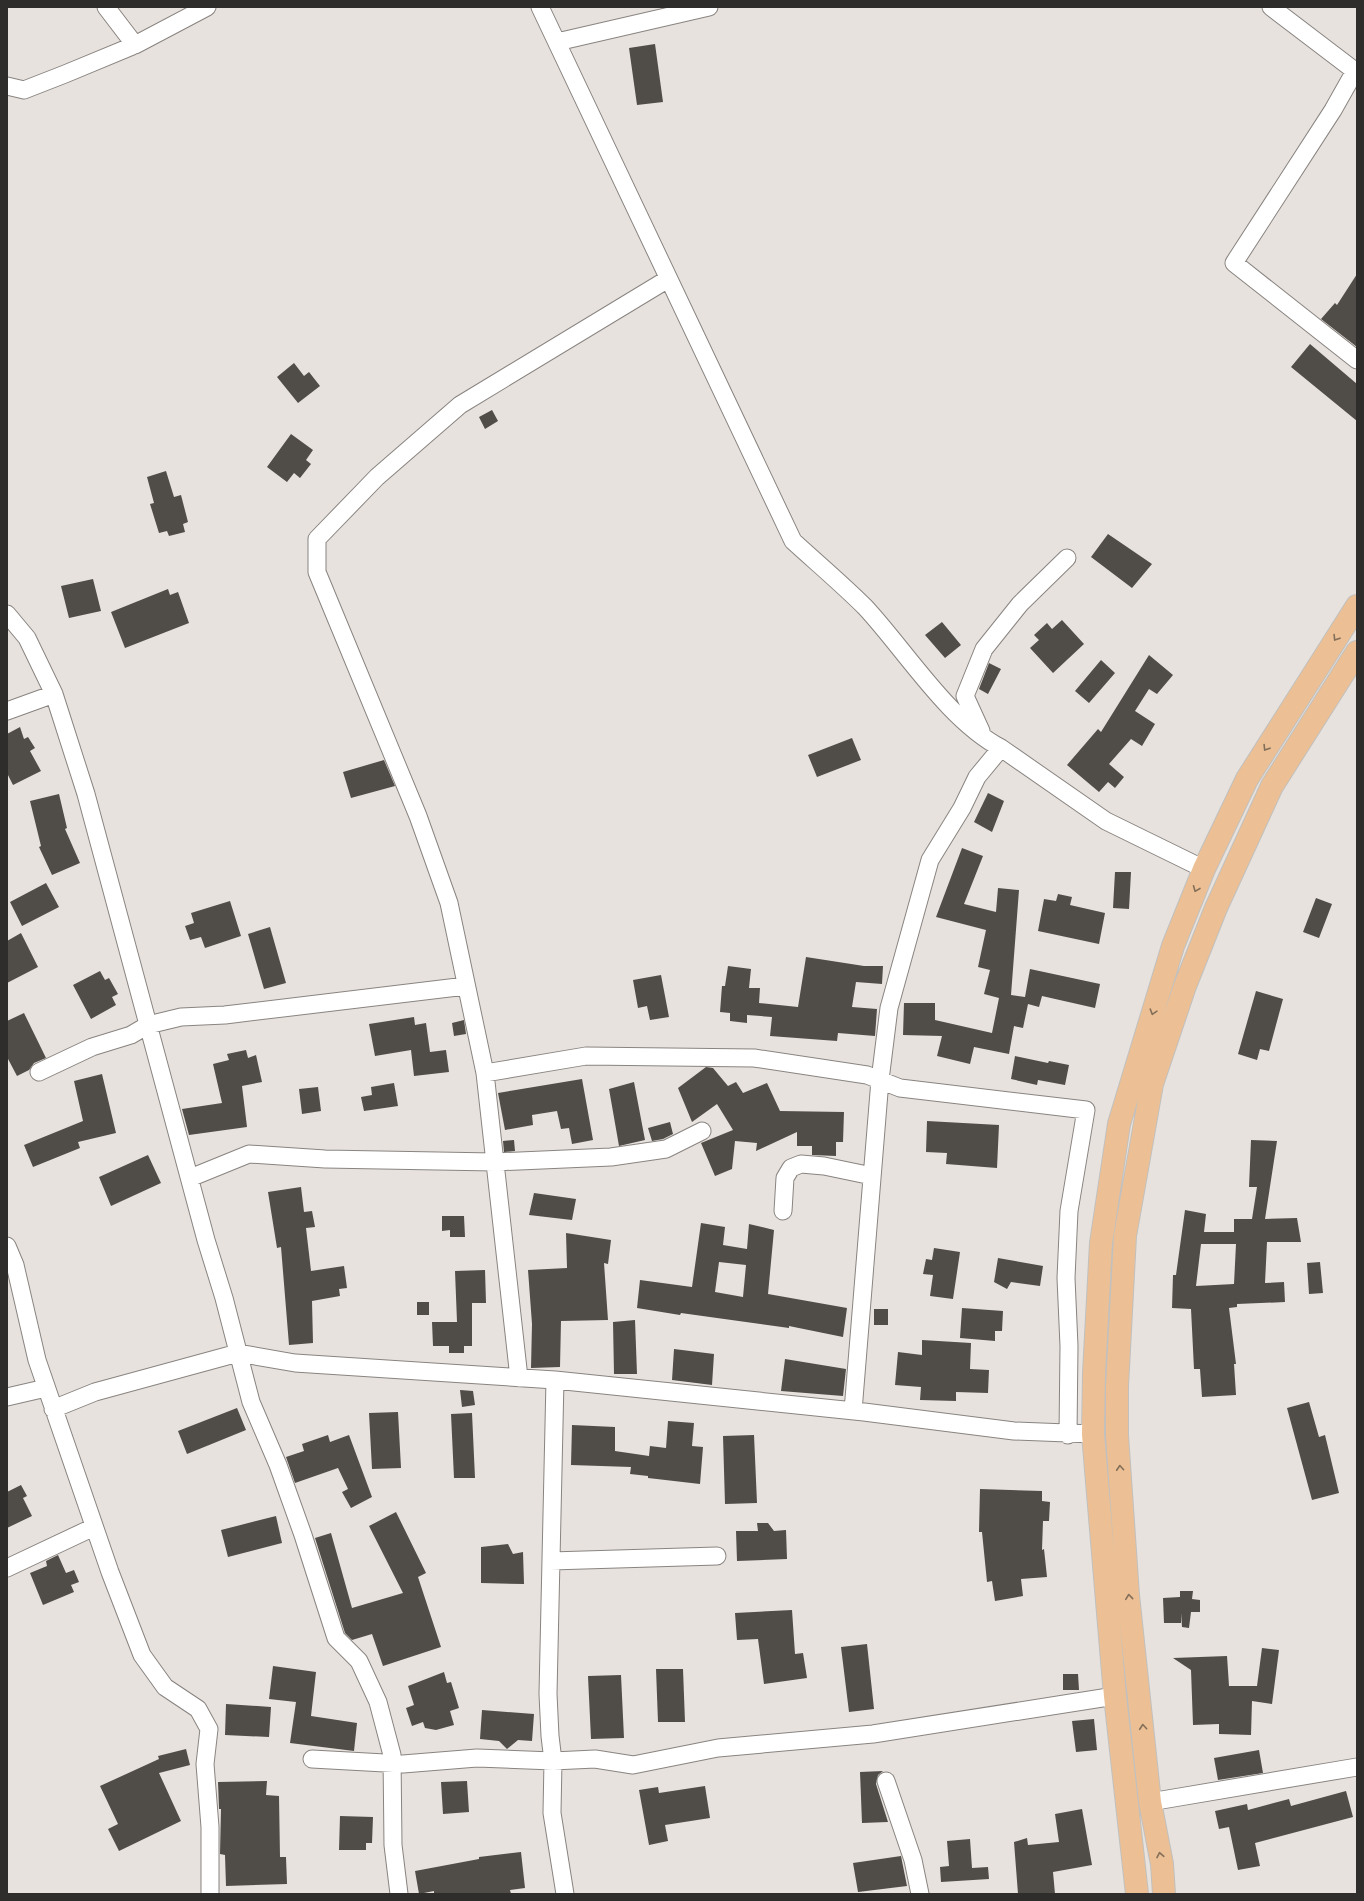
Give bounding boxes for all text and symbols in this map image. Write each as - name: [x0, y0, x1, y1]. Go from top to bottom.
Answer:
- one-way arrow: [1334, 634, 1341, 641]
- one-way arrow: [1264, 744, 1271, 751]
- one-way arrow: [1192, 886, 1200, 893]
- one-way arrow: [1149, 1008, 1158, 1015]
- one-way arrow: [1115, 1465, 1124, 1471]
- one-way arrow: [1124, 1594, 1133, 1600]
- one-way arrow: [1139, 1724, 1148, 1730]
- one-way arrow: [1157, 1852, 1165, 1858]

